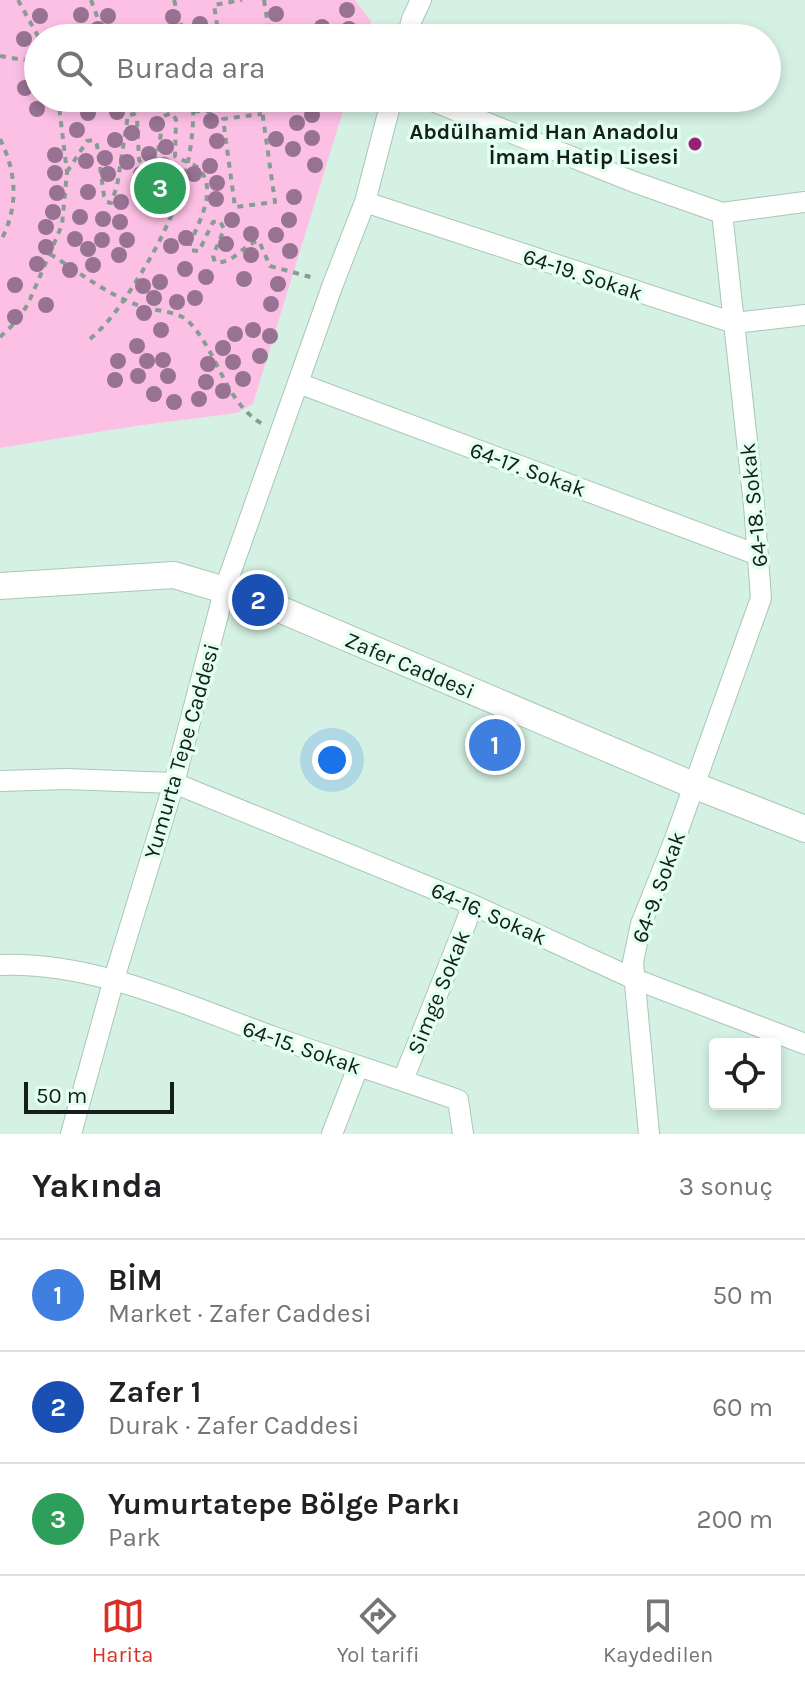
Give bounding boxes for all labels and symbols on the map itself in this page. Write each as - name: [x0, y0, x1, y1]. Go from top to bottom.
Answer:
- place label: Abdülhamid Han Anadolu İmam Hatip Lisesi: [410, 119, 679, 170]
- marker: Abdülhamid Han Anadolu İmam Hatip Lisesi: [686, 135, 704, 153]
- pin: 3: [134, 158, 186, 218]
- street label: 64-19. Sokak: [520, 243, 646, 306]
- street label: 64-17. Sokak: [466, 437, 589, 503]
- street label: 64-18. Sokak: [735, 442, 773, 568]
- pin: 2: [232, 570, 284, 630]
- street label: Zafer Caddesi: [341, 627, 478, 705]
- street label: Yumurta Tepe Caddesi: [139, 641, 225, 862]
- pin: 1: [469, 715, 521, 775]
- your location: [312, 740, 352, 780]
- street label: 64-9. Sokak: [627, 828, 691, 947]
- street label: 64-16. Sokak: [427, 877, 550, 951]
- street label: Simge Sokak: [402, 926, 476, 1058]
- street label: 64-15. Sokak: [239, 1016, 364, 1080]
- scale bar: [24, 1078, 174, 1114]

